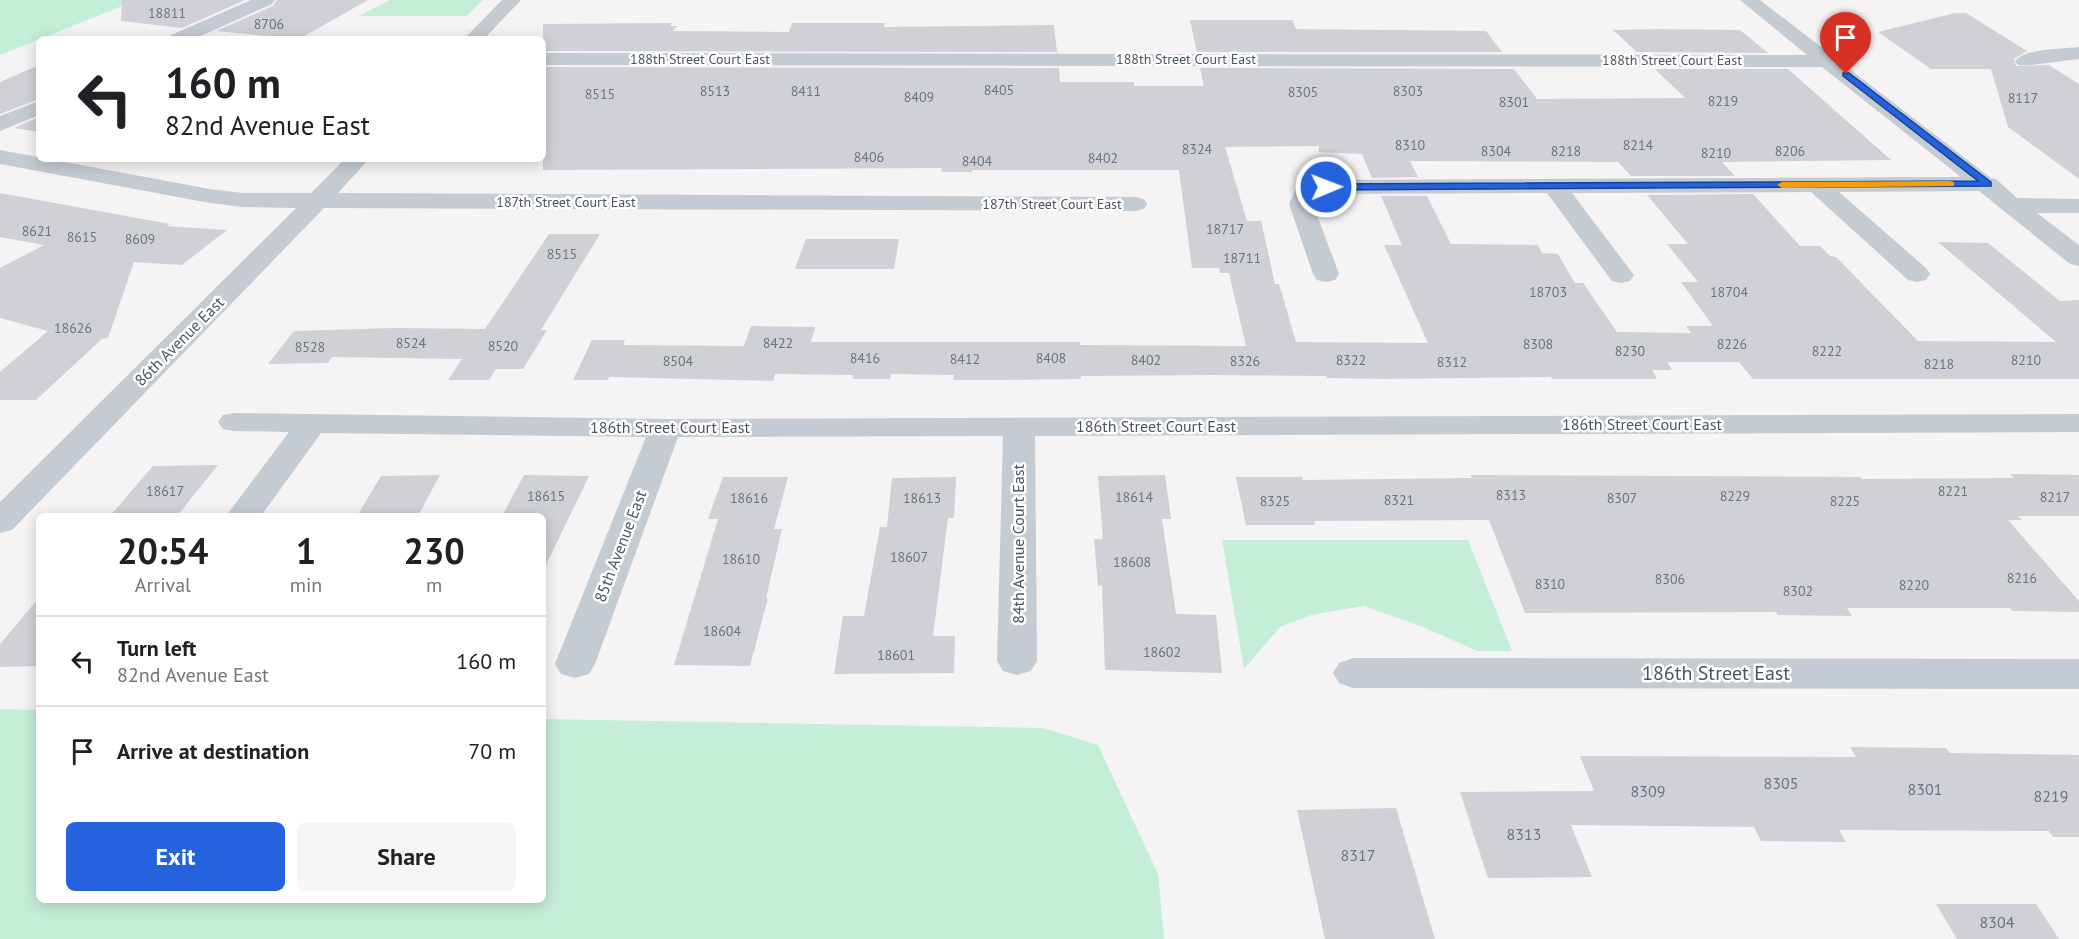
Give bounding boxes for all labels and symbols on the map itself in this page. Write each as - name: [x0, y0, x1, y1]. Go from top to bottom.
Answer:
- house number: 18811: [148, 4, 186, 22]
- pin: [1820, 12, 1871, 74]
- house number: 8706: [254, 15, 284, 33]
- street label: 188th Street Court East: [630, 50, 770, 68]
- street label: 188th Street Court East: [1116, 50, 1256, 68]
- street label: 188th Street Court East: [1602, 51, 1742, 69]
- house number: 8405: [984, 81, 1014, 99]
- house number: 8513: [700, 82, 730, 100]
- house number: 8411: [791, 82, 821, 100]
- house number: 8303: [1393, 82, 1423, 100]
- house number: 8305: [1288, 83, 1318, 101]
- house number: 8515: [585, 85, 615, 103]
- house number: 8409: [904, 88, 934, 106]
- house number: 8117: [2008, 89, 2038, 107]
- house number: 8219: [1708, 92, 1738, 110]
- house number: 8301: [1499, 93, 1529, 111]
- house number: 8310: [1395, 136, 1426, 154]
- house number: 8214: [1623, 136, 1654, 154]
- house number: 8324: [1182, 140, 1213, 158]
- house number: 8304: [1481, 142, 1512, 160]
- house number: 8218: [1551, 142, 1581, 160]
- house number: 8206: [1775, 142, 1805, 160]
- house number: 8210: [1701, 144, 1732, 162]
- house number: 8406: [854, 148, 884, 166]
- house number: 8402: [1088, 149, 1118, 167]
- house number: 8404: [962, 152, 993, 170]
- position arrow: [1294, 155, 1358, 219]
- street label: 187th Street Court East: [496, 193, 636, 211]
- street label: 187th Street Court East: [982, 195, 1122, 213]
- house number: 18717: [1206, 220, 1244, 238]
- house number: 8621: [22, 222, 52, 240]
- house number: 8615: [67, 228, 97, 246]
- house number: 8609: [125, 230, 155, 248]
- house number: 8515: [547, 245, 577, 263]
- house number: 18711: [1223, 249, 1261, 267]
- house number: 18703: [1529, 283, 1567, 301]
- house number: 18704: [1710, 283, 1748, 301]
- street label: 86th Avenue East: [130, 292, 228, 390]
- house number: 18626: [54, 319, 92, 337]
- house number: 8524: [396, 334, 427, 352]
- house number: 8422: [763, 334, 793, 352]
- house number: 8308: [1523, 335, 1553, 353]
- house number: 8226: [1717, 335, 1747, 353]
- house number: 8520: [488, 337, 519, 355]
- house number: 8528: [295, 338, 325, 356]
- house number: 8230: [1615, 342, 1646, 360]
- house number: 8222: [1812, 342, 1842, 360]
- house number: 8416: [850, 349, 880, 367]
- house number: 8408: [1036, 349, 1066, 367]
- house number: 8412: [950, 350, 980, 368]
- house number: 8402: [1131, 351, 1161, 369]
- house number: 8322: [1336, 351, 1366, 369]
- house number: 8210: [2011, 351, 2042, 369]
- house number: 8504: [663, 352, 694, 370]
- house number: 8326: [1230, 352, 1260, 370]
- house number: 8312: [1437, 353, 1467, 371]
- house number: 8218: [1924, 355, 1954, 373]
- street label: 186th Street Court East: [1562, 414, 1722, 434]
- street label: 186th Street Court East: [1076, 416, 1236, 436]
- street label: 186th Street Court East: [590, 417, 750, 437]
- street label: 84th Avenue Court East: [1008, 464, 1028, 624]
- house number: 18617: [146, 482, 184, 500]
- house number: 8221: [1938, 482, 1968, 500]
- house number: 8313: [1496, 486, 1526, 504]
- house number: 18615: [527, 487, 565, 505]
- street label: 85th Avenue East: [589, 487, 651, 605]
- house number: 8229: [1720, 487, 1750, 505]
- house number: 18614: [1115, 488, 1153, 506]
- house number: 8217: [2040, 488, 2070, 506]
- house number: 18616: [730, 489, 768, 507]
- house number: 18613: [903, 489, 941, 507]
- house number: 8307: [1607, 489, 1637, 507]
- house number: 8321: [1384, 491, 1414, 509]
- house number: 8325: [1260, 492, 1290, 510]
- house number: 8225: [1830, 492, 1860, 510]
- house number: 18607: [890, 548, 928, 566]
- house number: 18610: [722, 550, 760, 568]
- house number: 18608: [1113, 553, 1151, 571]
- house number: 8216: [2007, 569, 2037, 587]
- house number: 8306: [1655, 570, 1685, 588]
- house number: 8310: [1535, 575, 1566, 593]
- house number: 8220: [1899, 576, 1930, 594]
- house number: 8302: [1783, 582, 1813, 600]
- house number: 18604: [703, 622, 741, 640]
- house number: 18602: [1143, 643, 1181, 661]
- house number: 18601: [877, 646, 915, 664]
- street label: 186th Street East: [1642, 660, 1790, 686]
- house number: 8305: [1764, 773, 1798, 793]
- house number: 8301: [1908, 779, 1942, 799]
- house number: 8309: [1631, 781, 1665, 801]
- house number: 8219: [2034, 786, 2068, 806]
- house number: 8313: [1507, 824, 1541, 844]
- house number: 8317: [1341, 845, 1375, 865]
- house number: 8304: [1980, 912, 2015, 932]

